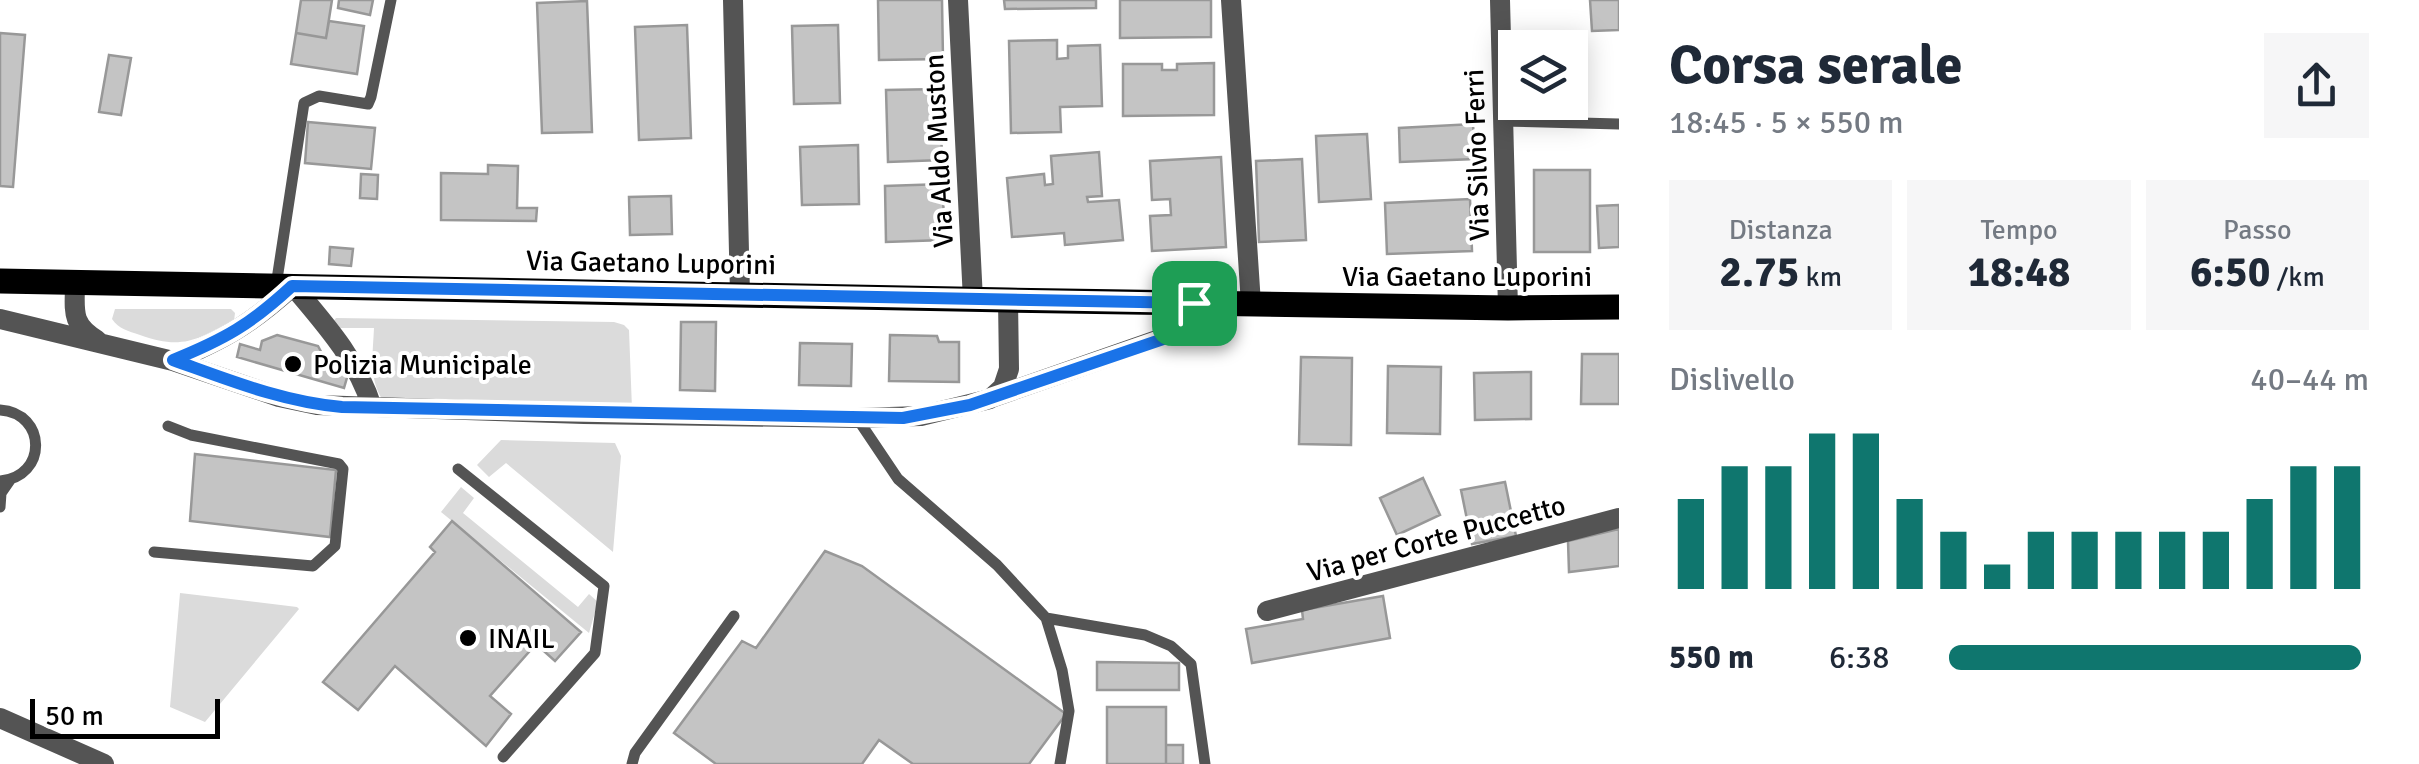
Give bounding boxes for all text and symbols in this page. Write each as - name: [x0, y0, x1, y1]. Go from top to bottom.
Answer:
- map controls: [1498, 30, 1588, 120]
- button: layers: [1498, 30, 1588, 120]
- text: Corsa serale: [1669, 31, 1963, 99]
- button: share: [2264, 33, 2369, 138]
- street label: Via Aldo Muston: [917, 53, 961, 249]
- street label: Via Silvio Ferri: [1457, 68, 1497, 242]
- text: 18:45 · 5 × 550 m: [1669, 103, 1904, 142]
- text: Distanza: [1729, 213, 1833, 247]
- text: Tempo: [1980, 213, 2058, 247]
- text: Passo: [2223, 213, 2292, 247]
- street label: Via Gaetano Luporini: [526, 244, 776, 282]
- text: 2.75: [1719, 247, 1799, 298]
- text: 18:48: [1967, 247, 2071, 298]
- text: 6:50: [2190, 247, 2270, 298]
- street label: Via Gaetano Luporini: [1342, 260, 1592, 294]
- text: km: [1799, 260, 1842, 294]
- text: /km: [2270, 260, 2325, 294]
- pin: [1152, 261, 1237, 346]
- icon: arrive: [1167, 276, 1222, 331]
- place label: Polizia Municipale: [313, 348, 532, 382]
- marker: Polizia Municipale: [282, 353, 304, 375]
- text: Dislivello: [1669, 360, 1795, 399]
- text: 40–44 m: [2250, 360, 2369, 399]
- street label: Via per Corte Puccetto: [1303, 488, 1569, 590]
- place label: INAIL: [488, 622, 555, 656]
- marker: INAIL: [457, 627, 479, 649]
- text: 550 m: [1669, 638, 1754, 677]
- text: 6:38: [1829, 638, 1889, 677]
- scale bar: [30, 694, 220, 738]
- text: 50 m: [45, 699, 104, 733]

